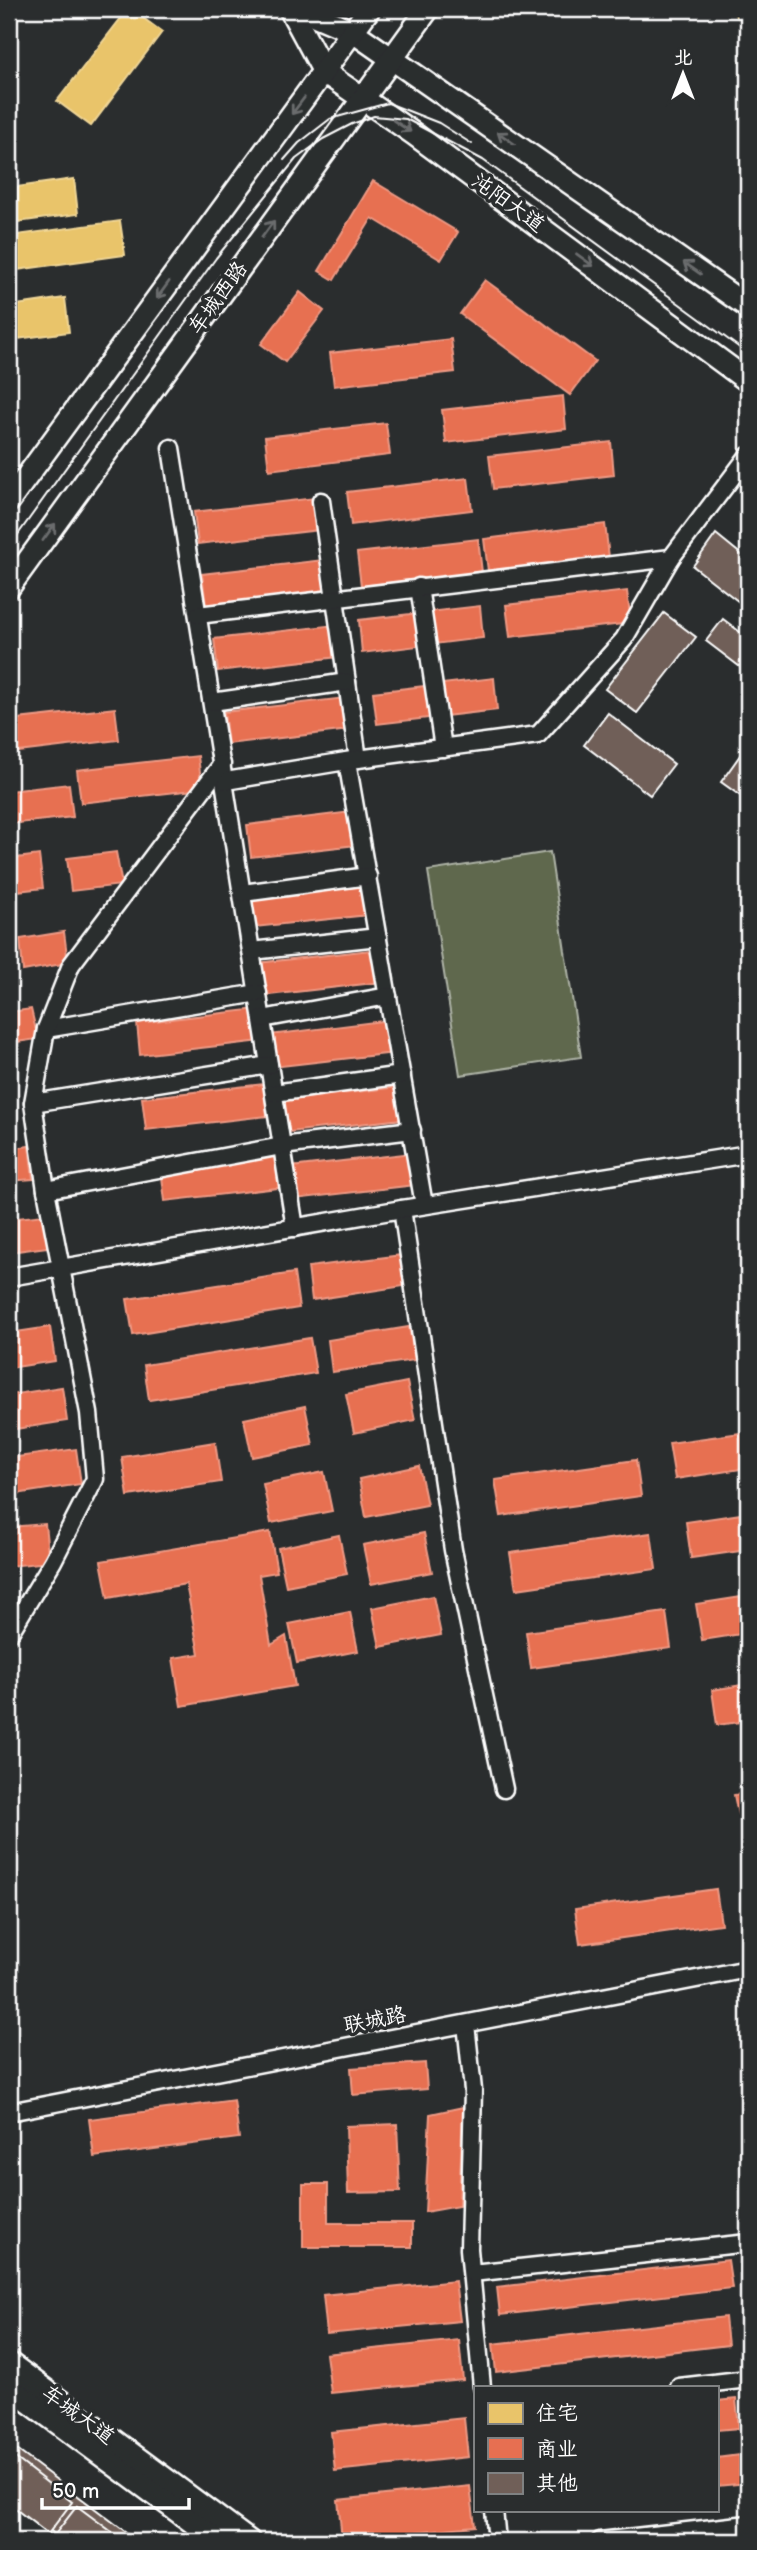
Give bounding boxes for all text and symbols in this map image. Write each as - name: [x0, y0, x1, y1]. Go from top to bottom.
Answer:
- north arrow: [648, 38, 718, 108]
- text: 北: [673, 47, 693, 70]
- one-way arrow: [290, 97, 305, 115]
- one-way arrow: [391, 119, 411, 133]
- one-way arrow: [497, 130, 516, 145]
- street label: 沌阳大道: [467, 168, 549, 238]
- one-way arrow: [261, 220, 276, 239]
- one-way arrow: [575, 253, 594, 267]
- street label: 车城西路: [183, 257, 253, 339]
- one-way arrow: [683, 261, 702, 275]
- one-way arrow: [156, 280, 170, 299]
- one-way arrow: [42, 523, 56, 542]
- street label: 联城路: [342, 2002, 408, 2038]
- street label: 车城大道: [37, 2380, 119, 2450]
- legend: [474, 2386, 718, 2512]
- text: 住宅: [536, 2401, 578, 2426]
- text: 商业: [536, 2437, 578, 2462]
- scale bar: [42, 2466, 189, 2510]
- text: 其他: [536, 2471, 578, 2496]
- text: 50 m: [52, 2479, 99, 2504]

